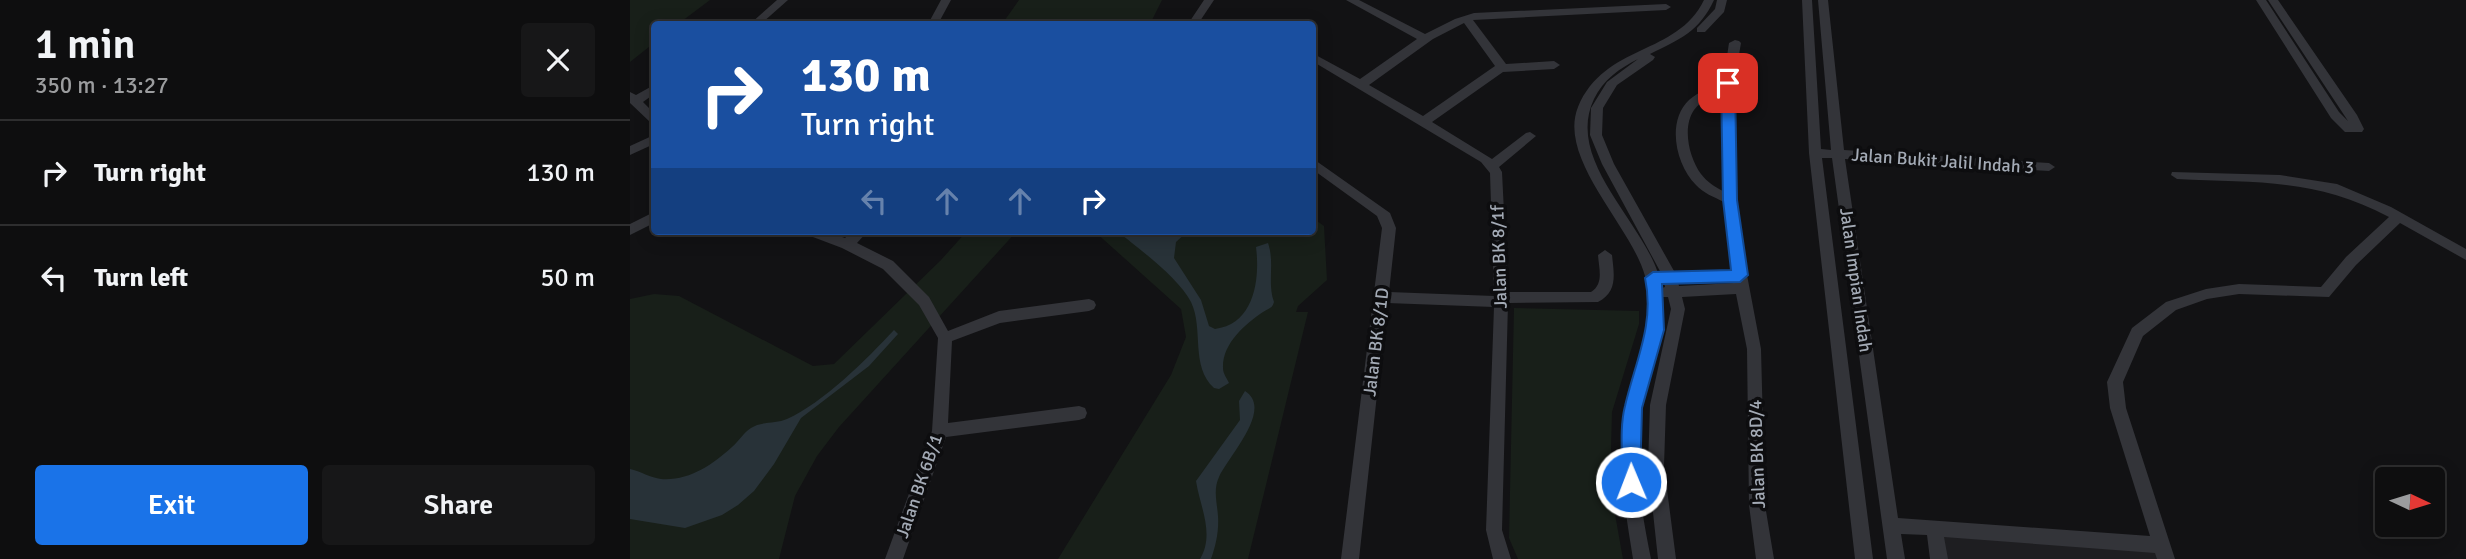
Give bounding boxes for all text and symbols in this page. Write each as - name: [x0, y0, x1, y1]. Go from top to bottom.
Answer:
- text: 1 min: [35, 19, 136, 70]
- button: close: [521, 23, 595, 97]
- text: 130 m: [801, 45, 931, 105]
- icon: right: [686, 49, 777, 140]
- pin: [1698, 53, 1758, 113]
- icon: arrive: [1709, 64, 1747, 102]
- text: 350 m · 13:27: [35, 71, 169, 100]
- text: Turn right: [801, 105, 934, 144]
- street label: Jalan Bukit Jalil Indah 3: [1851, 144, 2035, 178]
- icon: right: [35, 154, 73, 192]
- text: Turn right: [94, 157, 206, 189]
- text: 130 m: [526, 157, 595, 189]
- icon: left: [855, 182, 893, 220]
- icon: ahead: [928, 182, 966, 220]
- icon: ahead: [1001, 182, 1039, 220]
- icon: right: [1074, 182, 1112, 220]
- street label: Jalan BK 8/1f: [1486, 204, 1512, 309]
- street label: Jalan Impian Indah: [1835, 206, 1877, 354]
- icon: left: [35, 259, 73, 297]
- text: Turn left: [94, 262, 188, 294]
- text: 50 m: [540, 262, 595, 294]
- street label: Jalan BK 8/1D: [1358, 286, 1394, 398]
- street label: Jalan BK 8D/4: [1744, 399, 1770, 509]
- street label: Jalan BK 6B/1: [891, 431, 947, 541]
- position arrow: [1594, 445, 1668, 519]
- button: Exit: [35, 465, 308, 545]
- button: Share: [322, 465, 595, 545]
- north arrow: [2375, 467, 2445, 537]
- map controls: [2375, 467, 2445, 537]

